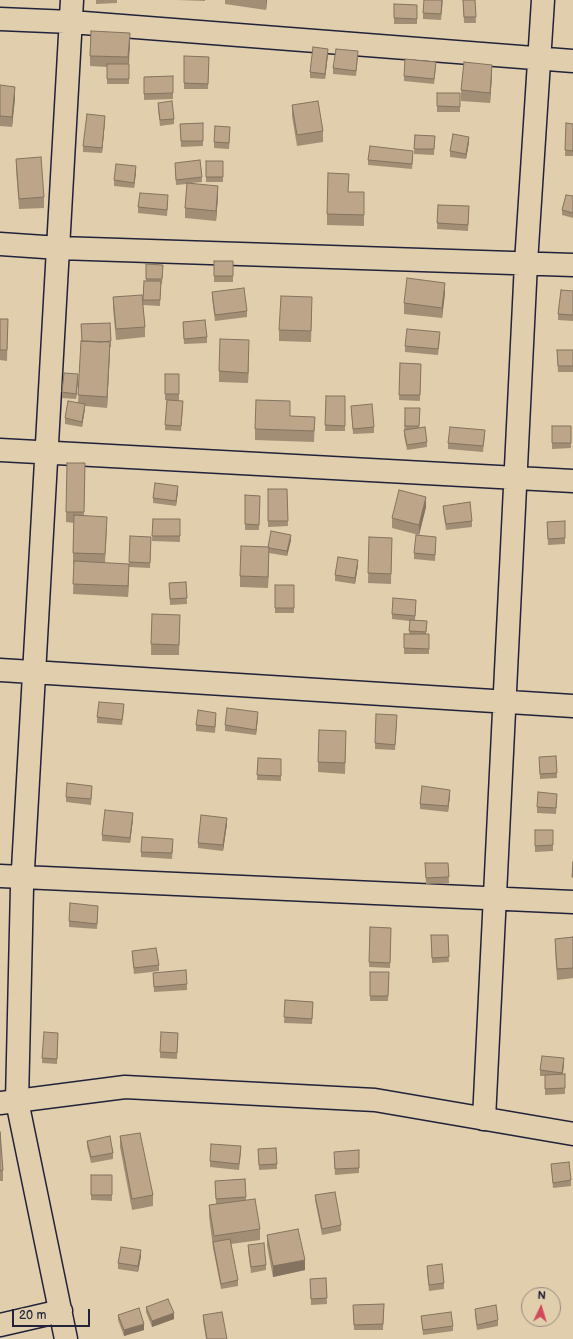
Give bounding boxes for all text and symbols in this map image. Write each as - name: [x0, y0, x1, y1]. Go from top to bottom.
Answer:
- north arrow: [521, 1287, 561, 1327]
- text: N: [537, 1289, 546, 1302]
- scale bar: [14, 1301, 92, 1327]
- text: 20 m: [19, 1308, 46, 1323]

